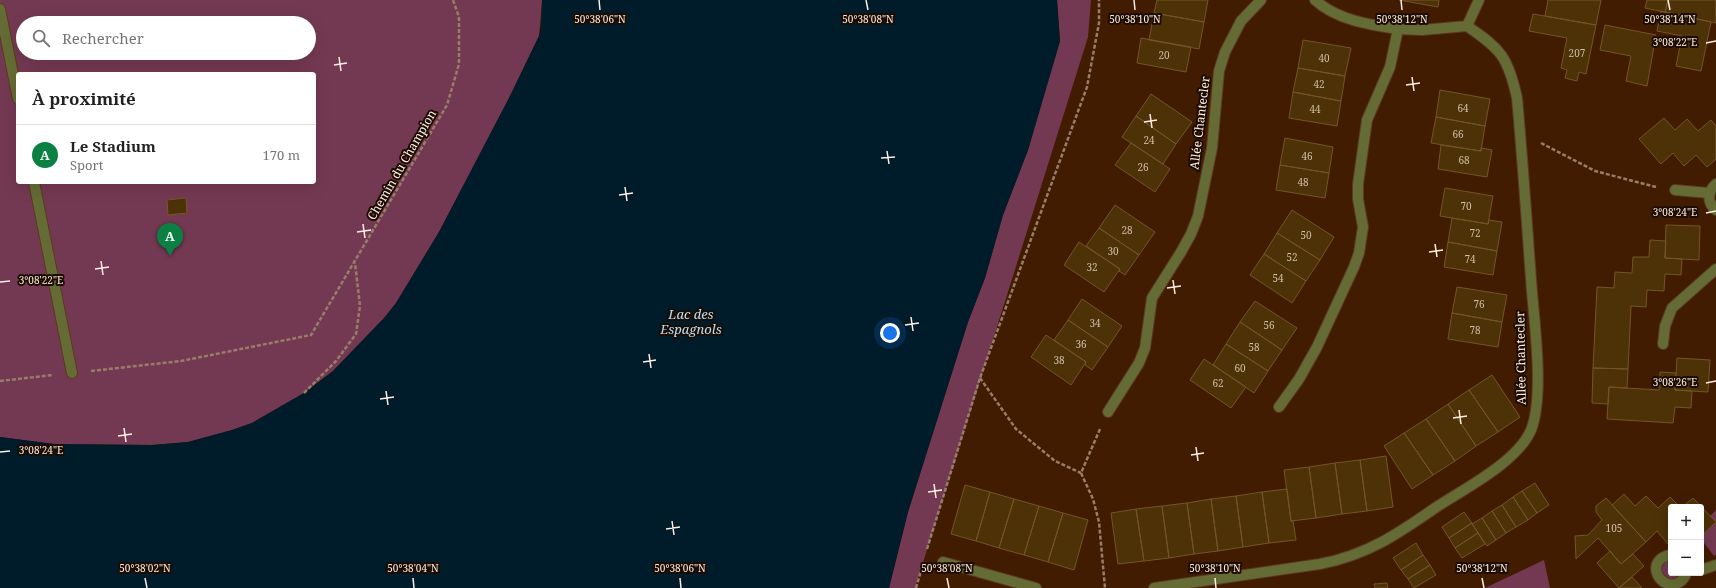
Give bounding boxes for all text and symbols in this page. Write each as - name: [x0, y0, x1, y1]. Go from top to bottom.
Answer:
- text: 50°38'06"N: [574, 12, 626, 26]
- text: 50°38'08"N: [842, 12, 894, 26]
- text: 50°38'10"N: [1109, 12, 1161, 26]
- text: 50°38'12"N: [1376, 12, 1428, 26]
- text: 50°38'14"N: [1644, 12, 1696, 26]
- search box: [16, 16, 316, 60]
- icon: search: [30, 27, 52, 49]
- text: Rechercher: [62, 28, 144, 48]
- text: 3°08'22"E: [1653, 35, 1697, 49]
- house number: 207: [1569, 46, 1586, 60]
- house number: 20: [1158, 48, 1170, 62]
- house number: 40: [1318, 51, 1330, 65]
- street label: Allée Chantecler: [1185, 75, 1214, 170]
- house number: 42: [1313, 77, 1325, 91]
- text: À proximité: [32, 87, 136, 110]
- house number: 64: [1457, 101, 1469, 115]
- house number: 44: [1309, 102, 1321, 116]
- street label: Chemin du Champion: [363, 106, 440, 223]
- house number: 66: [1452, 127, 1464, 141]
- house number: 24: [1143, 133, 1155, 147]
- text: Le Stadium: [70, 136, 156, 156]
- text: A: [40, 146, 50, 164]
- text: 170 m: [263, 146, 300, 164]
- house number: 46: [1301, 149, 1313, 163]
- house number: 68: [1458, 153, 1470, 167]
- text: Sport: [70, 156, 103, 174]
- house number: 26: [1137, 160, 1149, 174]
- house number: 48: [1297, 175, 1309, 189]
- house number: 70: [1460, 199, 1472, 213]
- text: 3°08'24"E: [1653, 205, 1697, 219]
- pin: A: [157, 223, 183, 256]
- house number: 28: [1121, 223, 1133, 237]
- house number: 72: [1469, 226, 1481, 240]
- house number: 50: [1300, 228, 1312, 242]
- house number: 30: [1107, 244, 1119, 258]
- house number: 52: [1286, 250, 1298, 264]
- house number: 74: [1464, 252, 1476, 266]
- house number: 32: [1086, 260, 1098, 274]
- house number: 54: [1272, 271, 1284, 285]
- text: 3°08'22"E: [19, 273, 63, 287]
- house number: 76: [1473, 297, 1485, 311]
- water label: Lac des Espagnols: [659, 305, 722, 338]
- street label: Allée Chantecler: [1511, 311, 1530, 405]
- house number: 34: [1089, 316, 1101, 330]
- house number: 56: [1263, 318, 1275, 332]
- your location: [880, 323, 900, 343]
- house number: 78: [1469, 323, 1481, 337]
- house number: 36: [1075, 337, 1087, 351]
- house number: 58: [1248, 340, 1260, 354]
- house number: 38: [1053, 353, 1065, 367]
- house number: 60: [1234, 361, 1246, 375]
- text: 3°08'26"E: [1653, 375, 1697, 389]
- house number: 62: [1212, 376, 1224, 390]
- text: 3°08'24"E: [19, 443, 63, 457]
- map controls: [1668, 504, 1704, 576]
- button: +: [1668, 504, 1704, 540]
- house number: 105: [1606, 521, 1622, 535]
- button: −: [1668, 540, 1704, 576]
- text: 50°38'02"N: [119, 561, 171, 575]
- text: 50°38'04"N: [387, 561, 439, 575]
- text: 50°38'06"N: [654, 561, 706, 575]
- text: 50°38'08"N: [921, 561, 973, 575]
- text: 50°38'10"N: [1189, 561, 1241, 575]
- text: 50°38'12"N: [1456, 561, 1508, 575]

